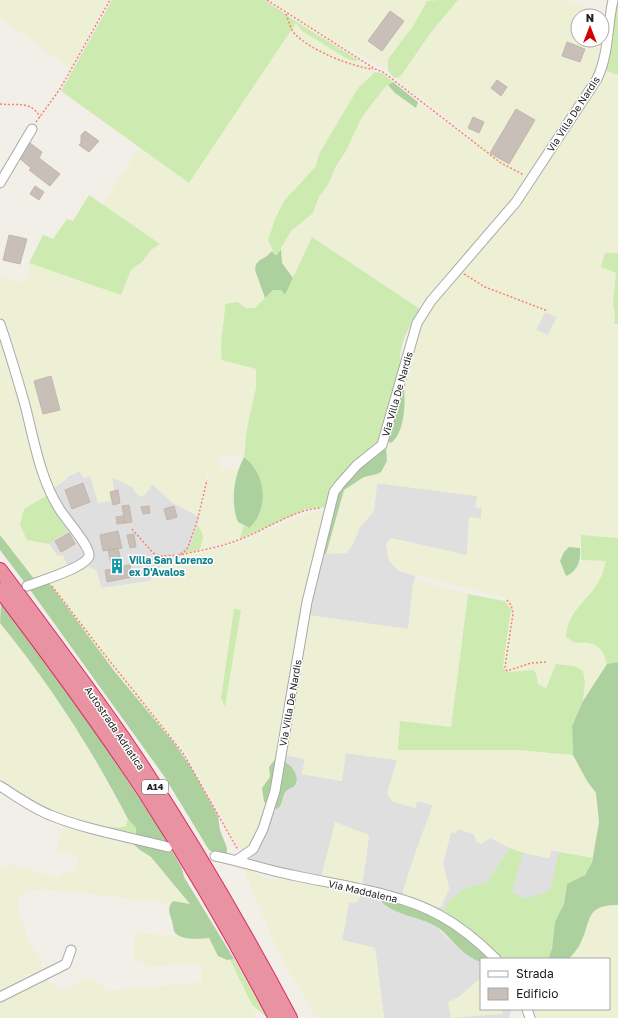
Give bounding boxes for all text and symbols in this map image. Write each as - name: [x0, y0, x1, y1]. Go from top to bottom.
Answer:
- north arrow: [570, 8, 610, 48]
- text: N: [586, 11, 594, 24]
- street label: Via Villa De Nardis: [544, 74, 602, 154]
- street label: Via Villa De Nardis: [379, 350, 415, 438]
- place label: Villa San Lorenzo ex D'Avalos: [129, 554, 213, 578]
- building icon: Villa San Lorenzo ex D'Avalos: [108, 557, 126, 575]
- street label: Via Villa De Nardis: [276, 659, 304, 747]
- street label: Autostrada Adriatica: [83, 684, 147, 772]
- road number: A14: [142, 780, 168, 794]
- street label: Via Maddalena: [327, 877, 399, 905]
- legend: [480, 958, 610, 1010]
- text: Strada: [516, 966, 554, 981]
- text: Edificio: [516, 986, 558, 1001]

